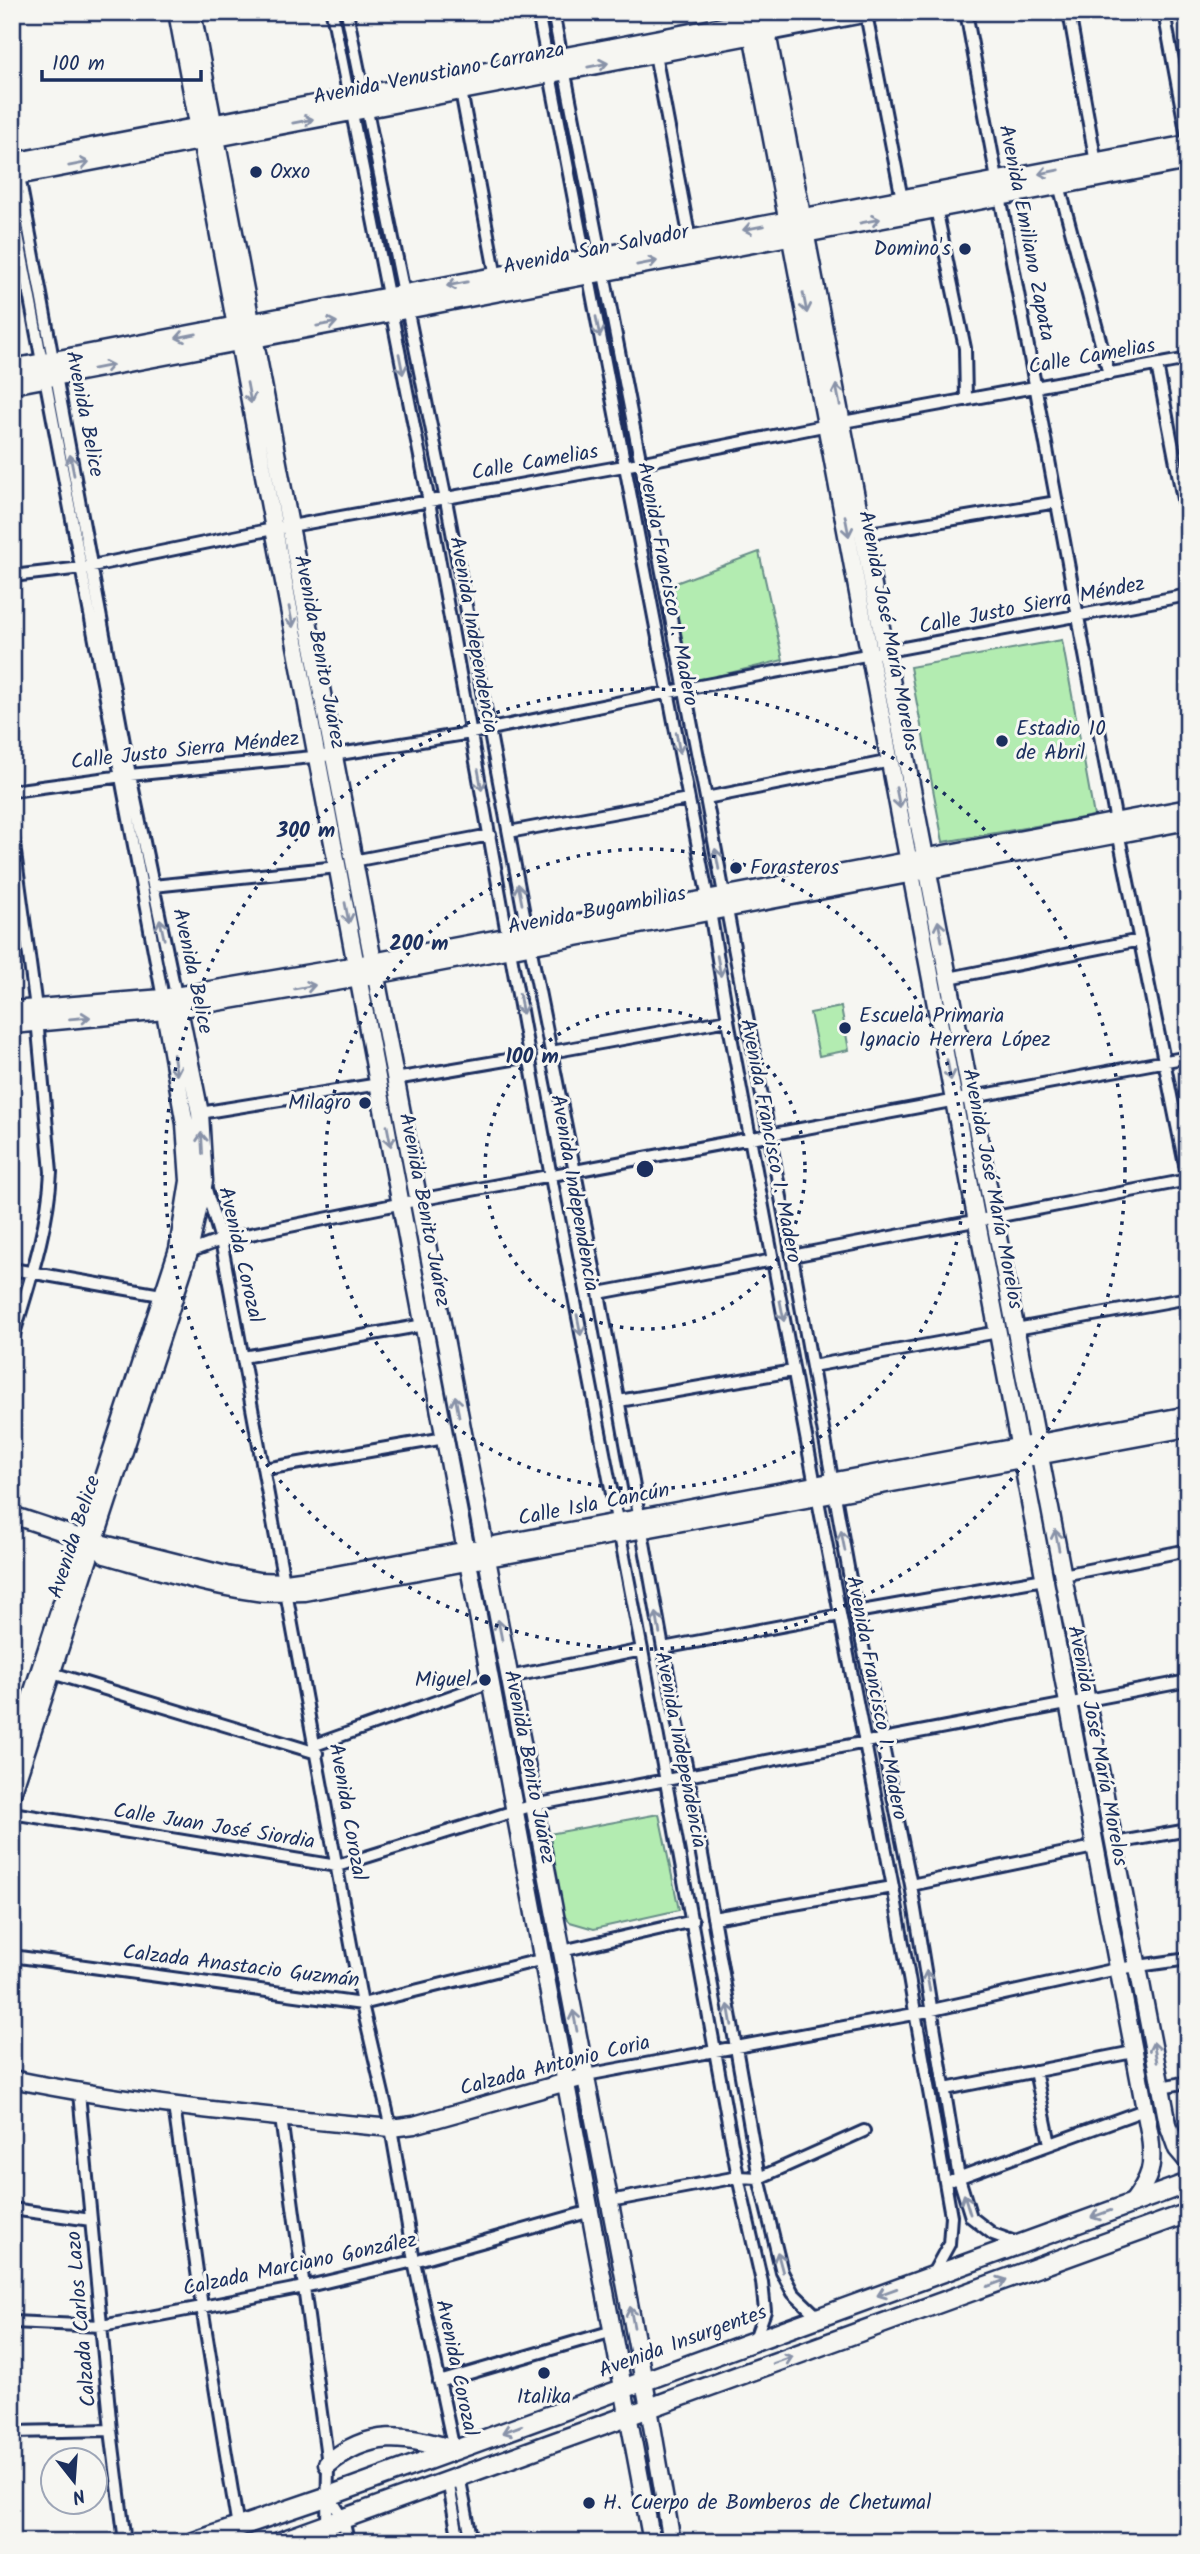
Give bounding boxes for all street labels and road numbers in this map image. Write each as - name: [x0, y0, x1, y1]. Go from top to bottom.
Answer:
- street label: Avenida Venustiano Carranza: [310, 33, 568, 115]
- street label: Avenida Emiliano Zapata: [989, 122, 1063, 344]
- street label: Avenida San Salvador: [500, 216, 693, 284]
- street label: Calle Camelias: [1026, 330, 1158, 384]
- street label: Avenida Belice: [56, 348, 112, 480]
- street label: Calle Camelias: [469, 436, 601, 490]
- street label: Avenida Francisco I. Madero: [627, 459, 707, 709]
- street label: Avenida José María Morelos: [848, 508, 928, 754]
- street label: Avenida Independencia: [439, 534, 507, 736]
- street label: Avenida Benito Juárez: [284, 552, 354, 752]
- street label: Calle Justo Sierra Méndez: [916, 568, 1148, 644]
- street label: Calle Justo Sierra Méndez: [69, 723, 301, 779]
- street label: Avenida Bugambilias: [505, 878, 689, 944]
- street label: Avenida Belice: [163, 905, 222, 1037]
- street label: Avenida Francisco I. Madero: [730, 1016, 810, 1266]
- street label: Avenida José María Morelos: [952, 1066, 1032, 1312]
- street label: Avenida Independencia: [540, 1092, 608, 1294]
- street label: Avenida Benito Juárez: [389, 1110, 459, 1310]
- street label: Avenida Corozal: [208, 1184, 272, 1326]
- street label: Avenida Belice: [40, 1471, 111, 1603]
- street label: Calle Isla Cancún: [515, 1474, 673, 1536]
- street label: Avenida Francisco I. Madero: [836, 1573, 916, 1823]
- street label: Avenida José María Morelos: [1057, 1623, 1137, 1869]
- street label: Avenida Independencia: [645, 1649, 715, 1851]
- street label: Avenida Benito Juárez: [494, 1667, 564, 1867]
- street label: Avenida Corozal: [319, 1741, 375, 1883]
- street label: Calle Juan José Siordia: [111, 1795, 317, 1859]
- street label: Calzada Anastacio Guzmán: [121, 1936, 361, 1998]
- street label: Calzada Antonio Coria: [456, 2026, 654, 2106]
- street label: Calzada Marciano González: [180, 2224, 420, 2306]
- street label: Calzada Carlos Lazo: [58, 2229, 106, 2409]
- street label: Avenida Insurgentes: [594, 2296, 772, 2388]
- street label: Avenida Corozal: [425, 2297, 487, 2439]

